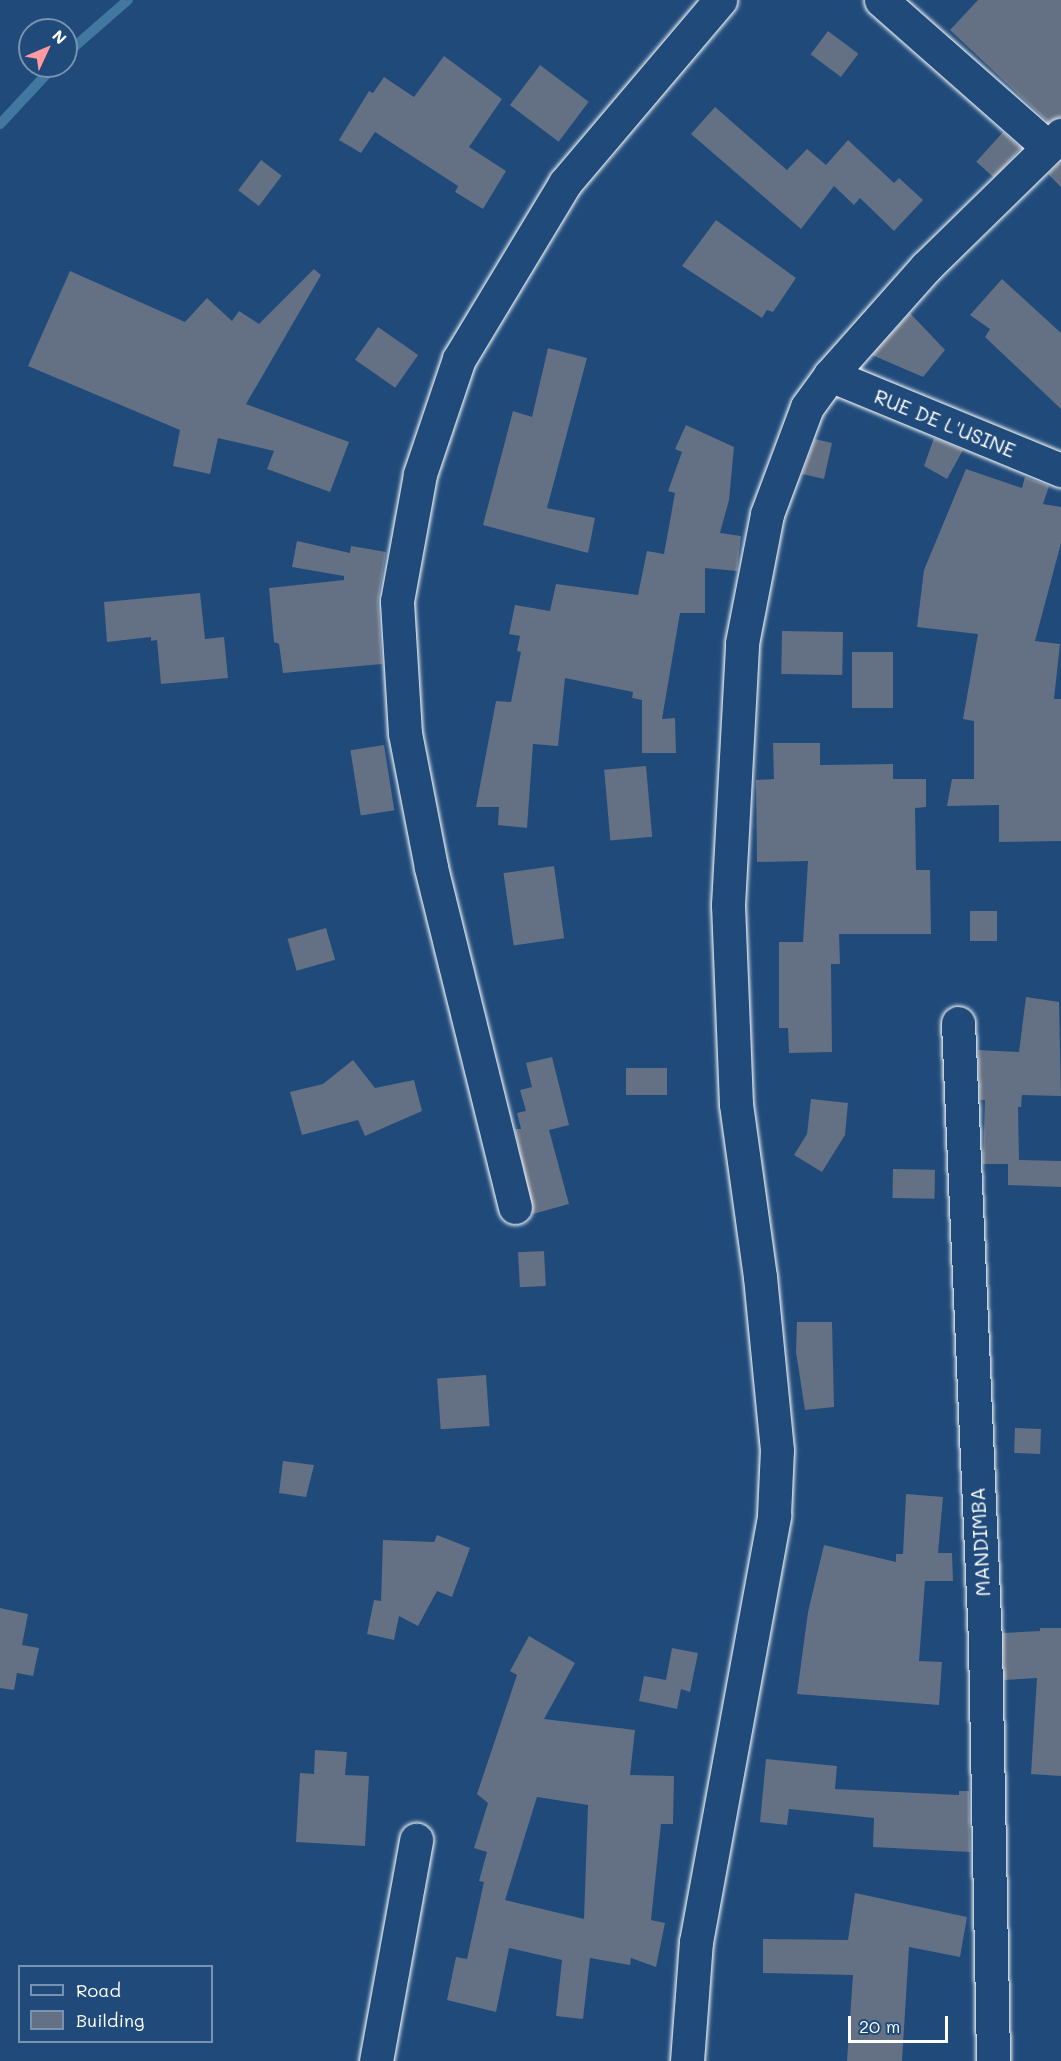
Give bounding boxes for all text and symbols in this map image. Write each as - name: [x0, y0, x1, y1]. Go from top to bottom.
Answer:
- north arrow: [18, 18, 78, 78]
- text: N: [48, 25, 72, 48]
- street label: RUE DE L'USINE: [871, 384, 1019, 462]
- street label: MANDIMBA: [965, 1487, 995, 1597]
- legend: [18, 1965, 213, 2043]
- text: Road: [76, 1978, 121, 2002]
- scale bar: [851, 2004, 952, 2042]
- text: Building: [76, 2008, 144, 2032]
- text: 20 m: [859, 2014, 900, 2038]

